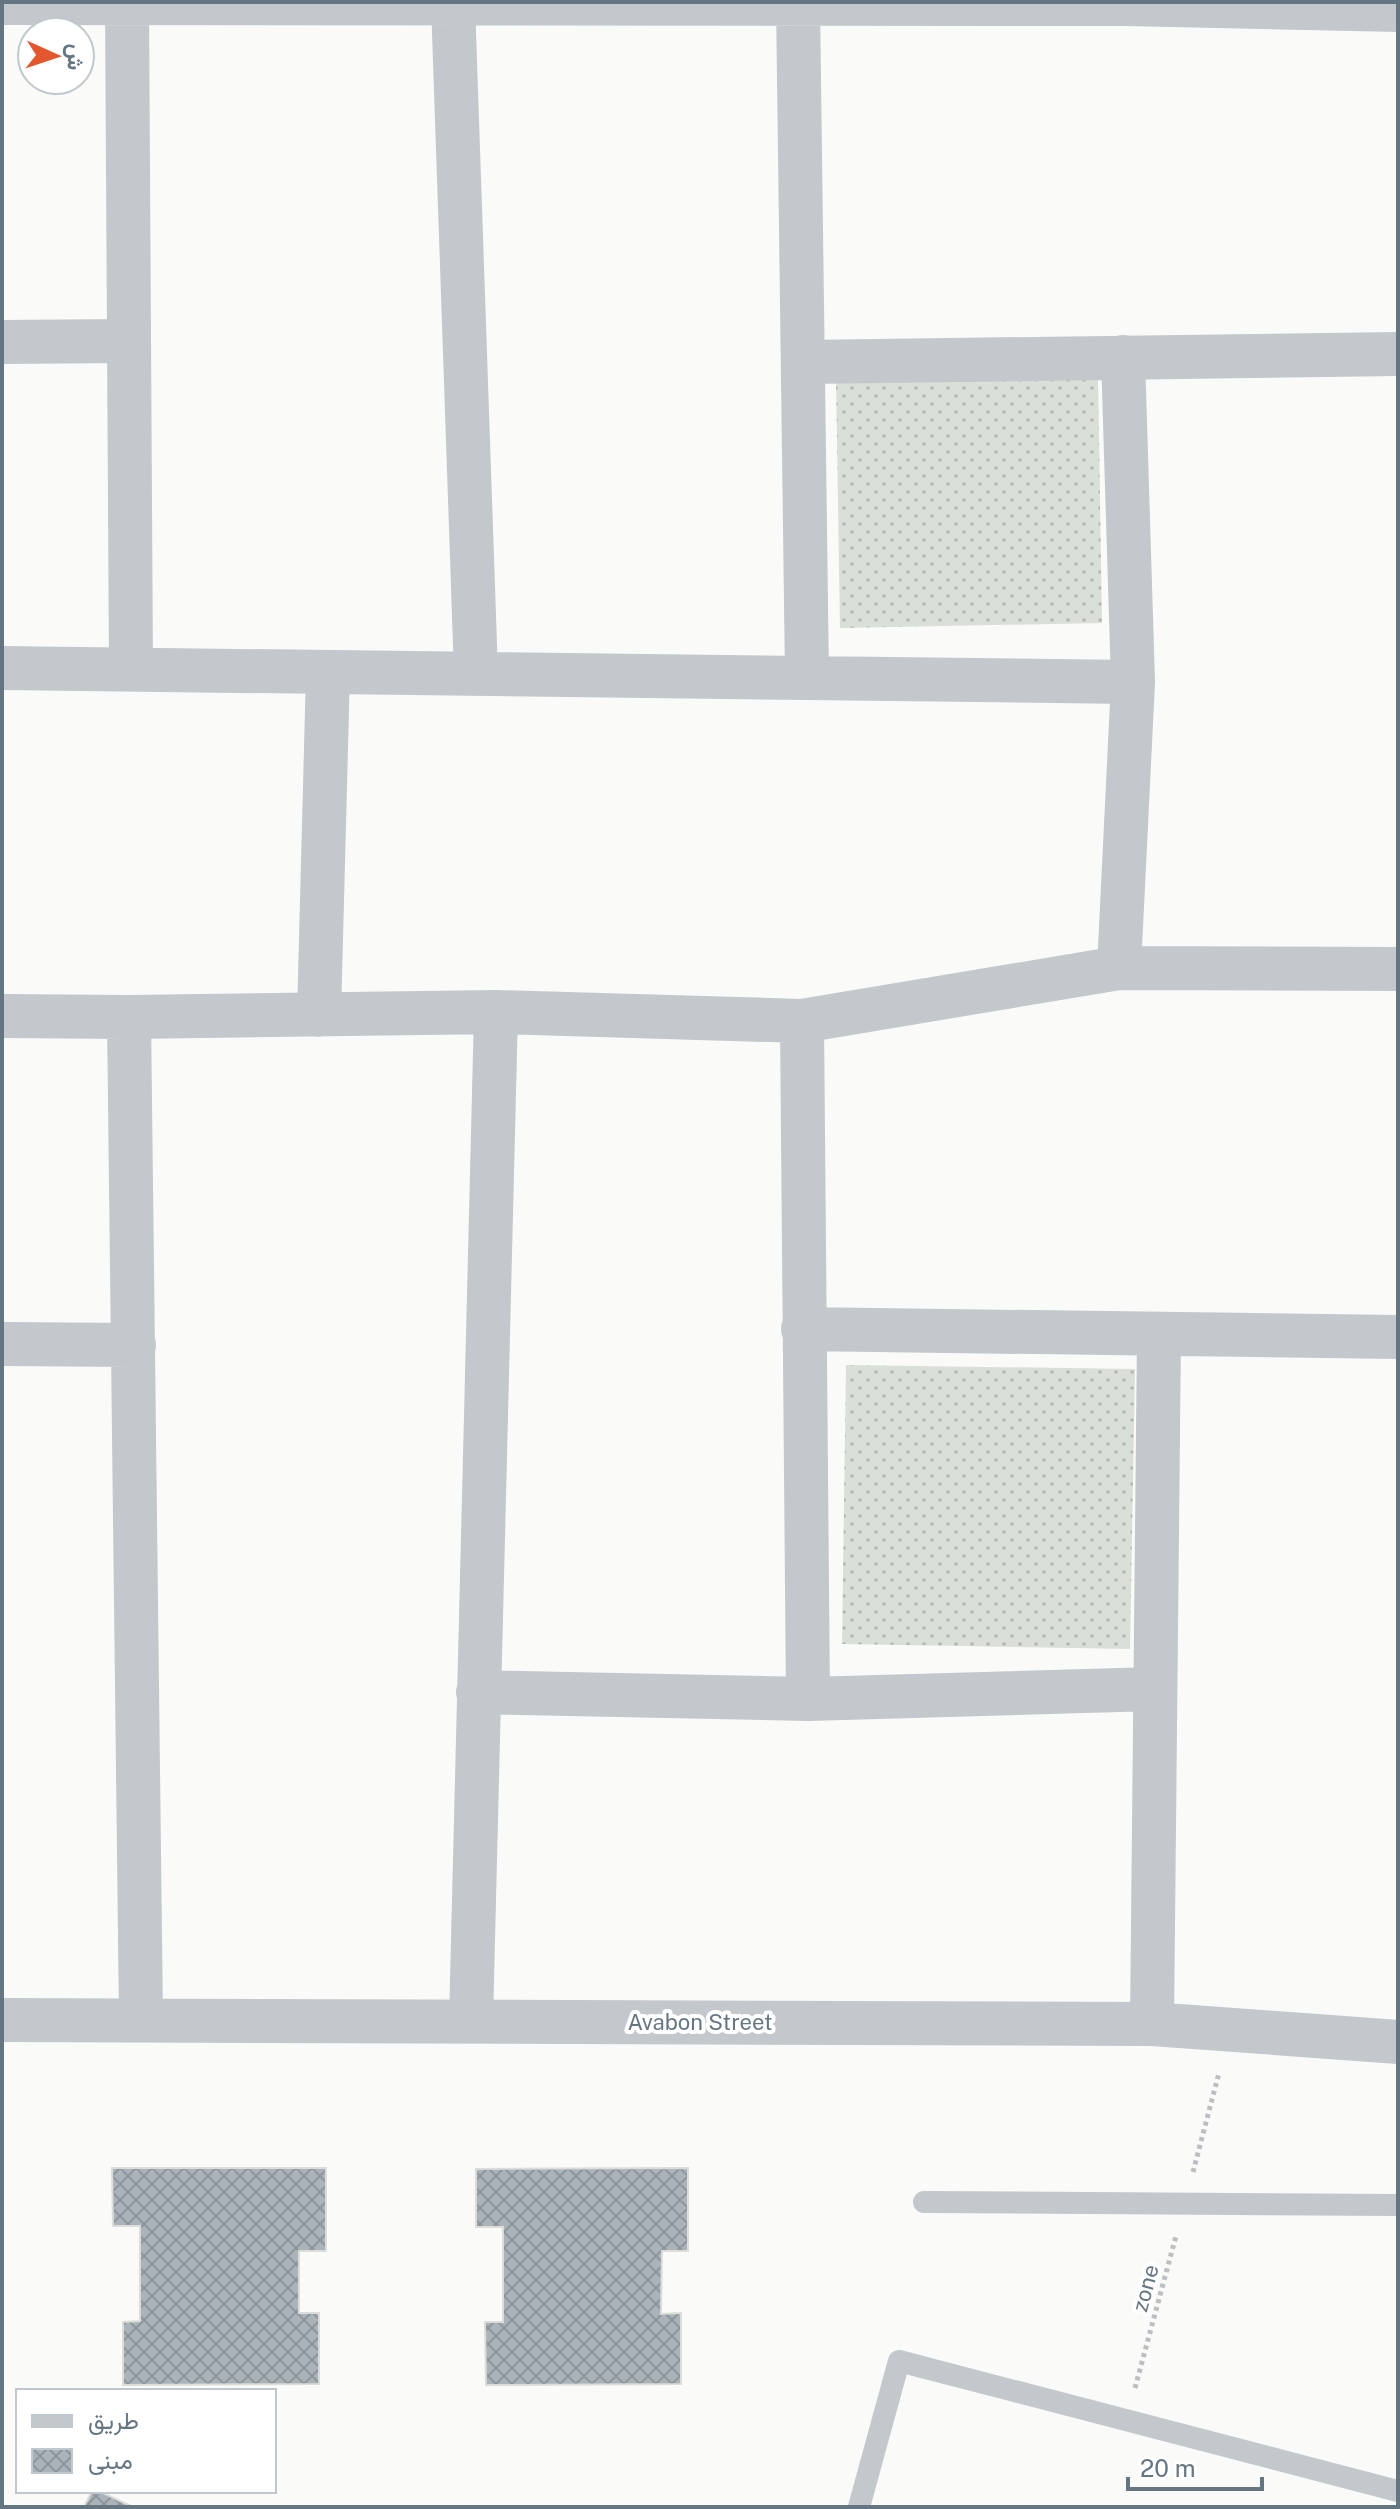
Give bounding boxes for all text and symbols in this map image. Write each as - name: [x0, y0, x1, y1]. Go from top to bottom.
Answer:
- north arrow: [16, 16, 96, 96]
- text: ش: [61, 43, 90, 71]
- street label: Avabon Street: [627, 2009, 773, 2035]
- street label: zone: [1126, 2261, 1164, 2315]
- legend: [16, 2389, 276, 2493]
- text: طريق: [88, 2406, 139, 2436]
- scale bar: [1128, 2441, 1262, 2491]
- text: مبنى: [88, 2446, 133, 2475]
- text: 20 m: [1140, 2454, 1196, 2482]

